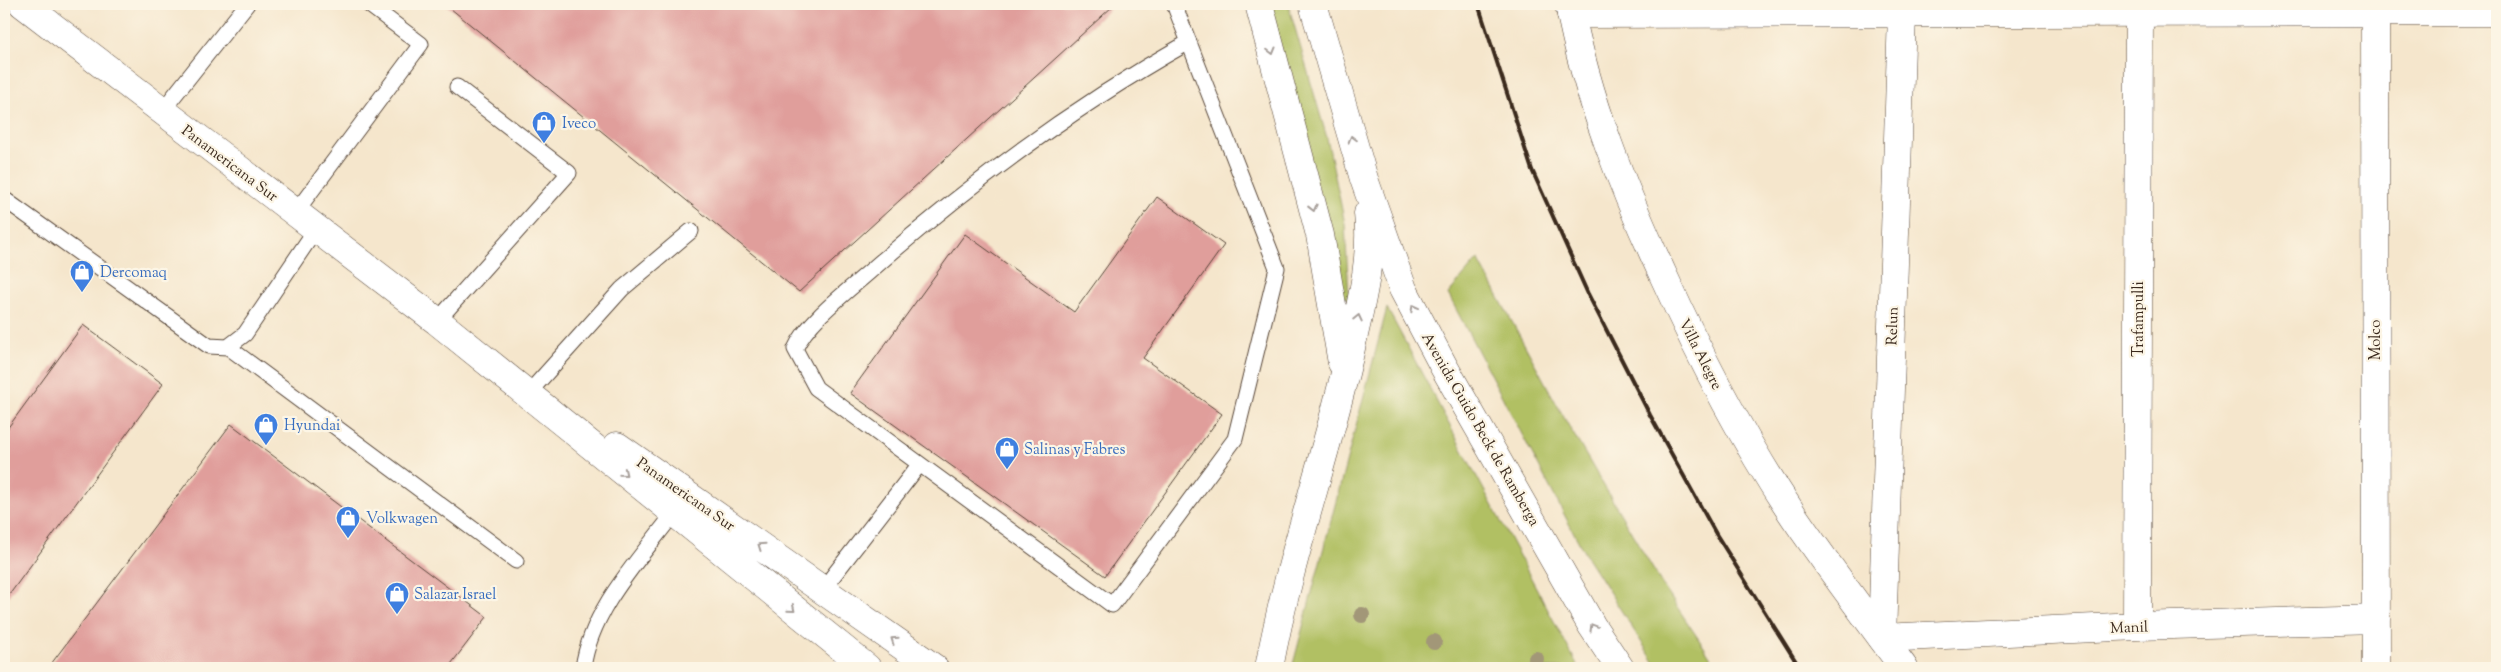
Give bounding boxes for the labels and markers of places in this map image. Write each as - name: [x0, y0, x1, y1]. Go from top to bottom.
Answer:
- shop icon: Iveco: [531, 110, 557, 144]
- place label: Iveco: [562, 114, 596, 135]
- shop icon: Dercomaq: [69, 259, 95, 293]
- place label: Dercomaq: [100, 263, 168, 284]
- shop icon: Hyundai: [253, 412, 279, 446]
- place label: Hyundai: [284, 416, 340, 437]
- shop icon: Salinas y Fabres: [994, 436, 1020, 470]
- place label: Salinas y Fabres: [1024, 440, 1126, 461]
- shop icon: Volkwagen: [335, 505, 361, 539]
- place label: Volkwagen: [366, 509, 438, 530]
- shop icon: Salazar Israel: [384, 581, 410, 615]
- place label: Salazar Israel: [414, 585, 496, 606]

